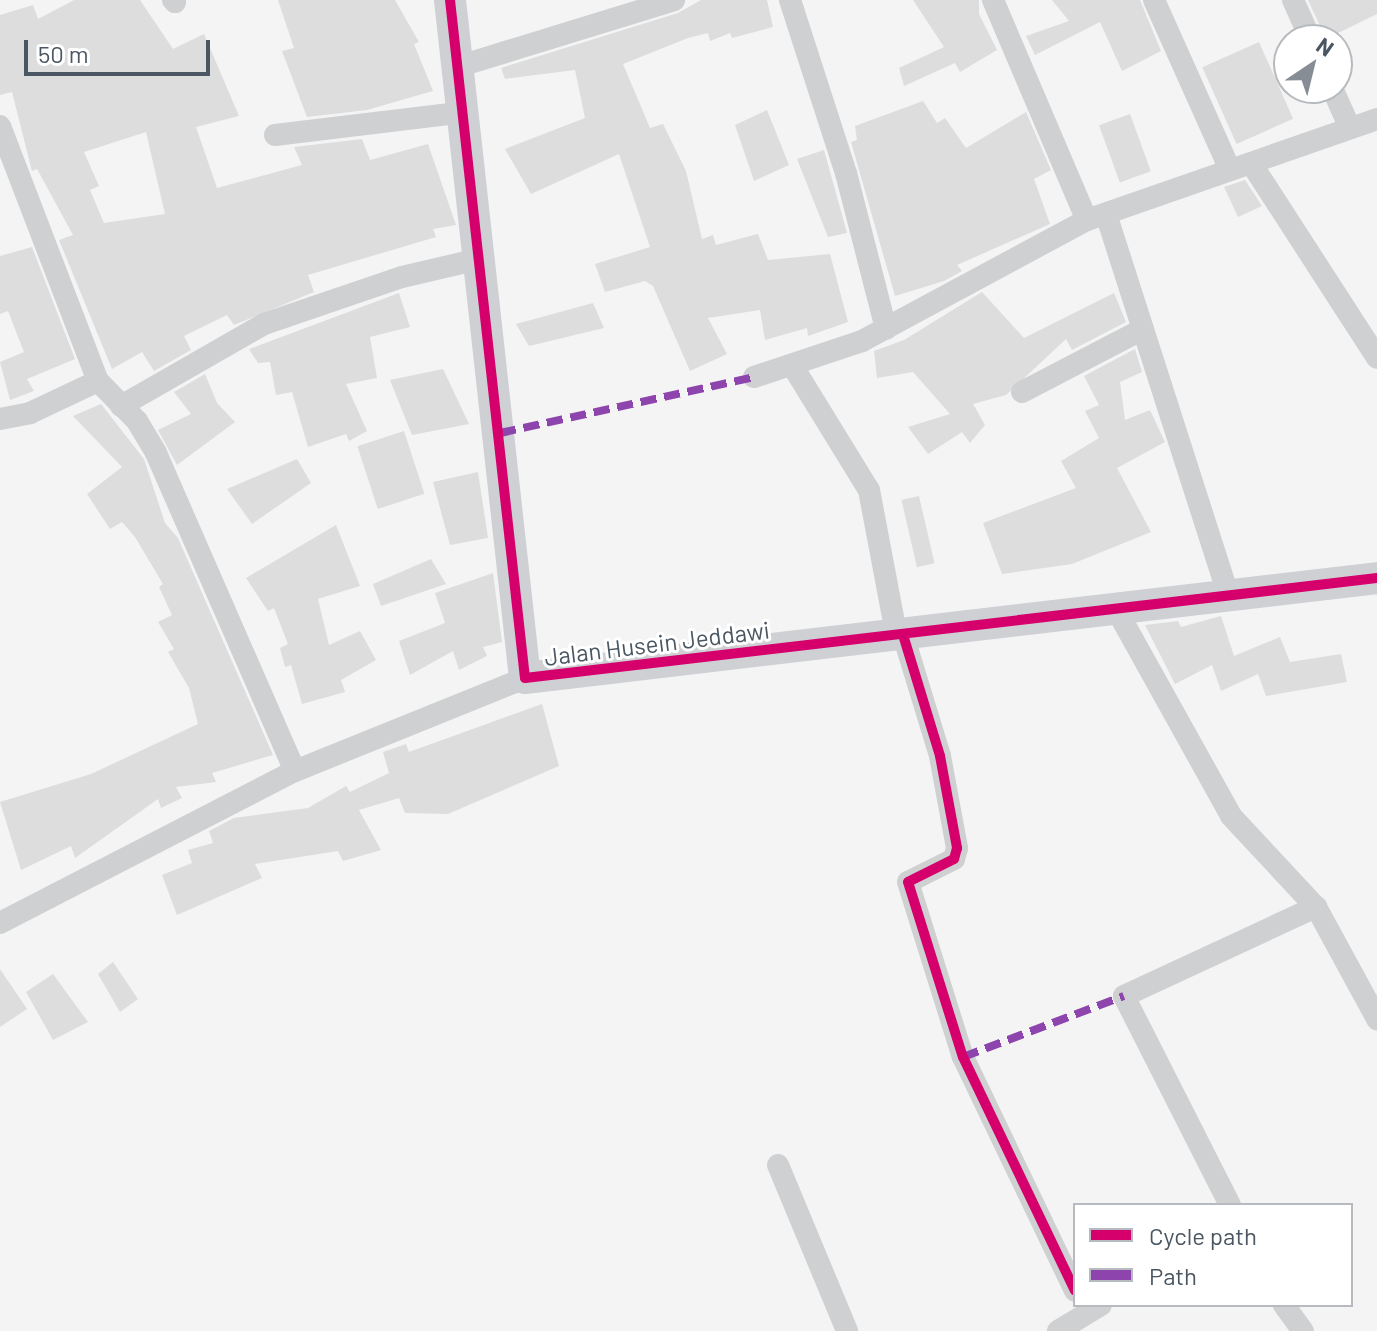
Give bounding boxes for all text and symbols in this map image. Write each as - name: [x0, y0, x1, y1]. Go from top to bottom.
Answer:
- scale bar: [28, 24, 214, 74]
- north arrow: [1273, 24, 1353, 104]
- text: N: [1312, 31, 1339, 61]
- text: 50 m: [38, 39, 89, 68]
- street label: Jalan Husein Jeddawi: [543, 615, 771, 671]
- legend: [1073, 1203, 1353, 1307]
- text: Cycle path: [1149, 1221, 1257, 1250]
- text: Path: [1149, 1261, 1197, 1290]

